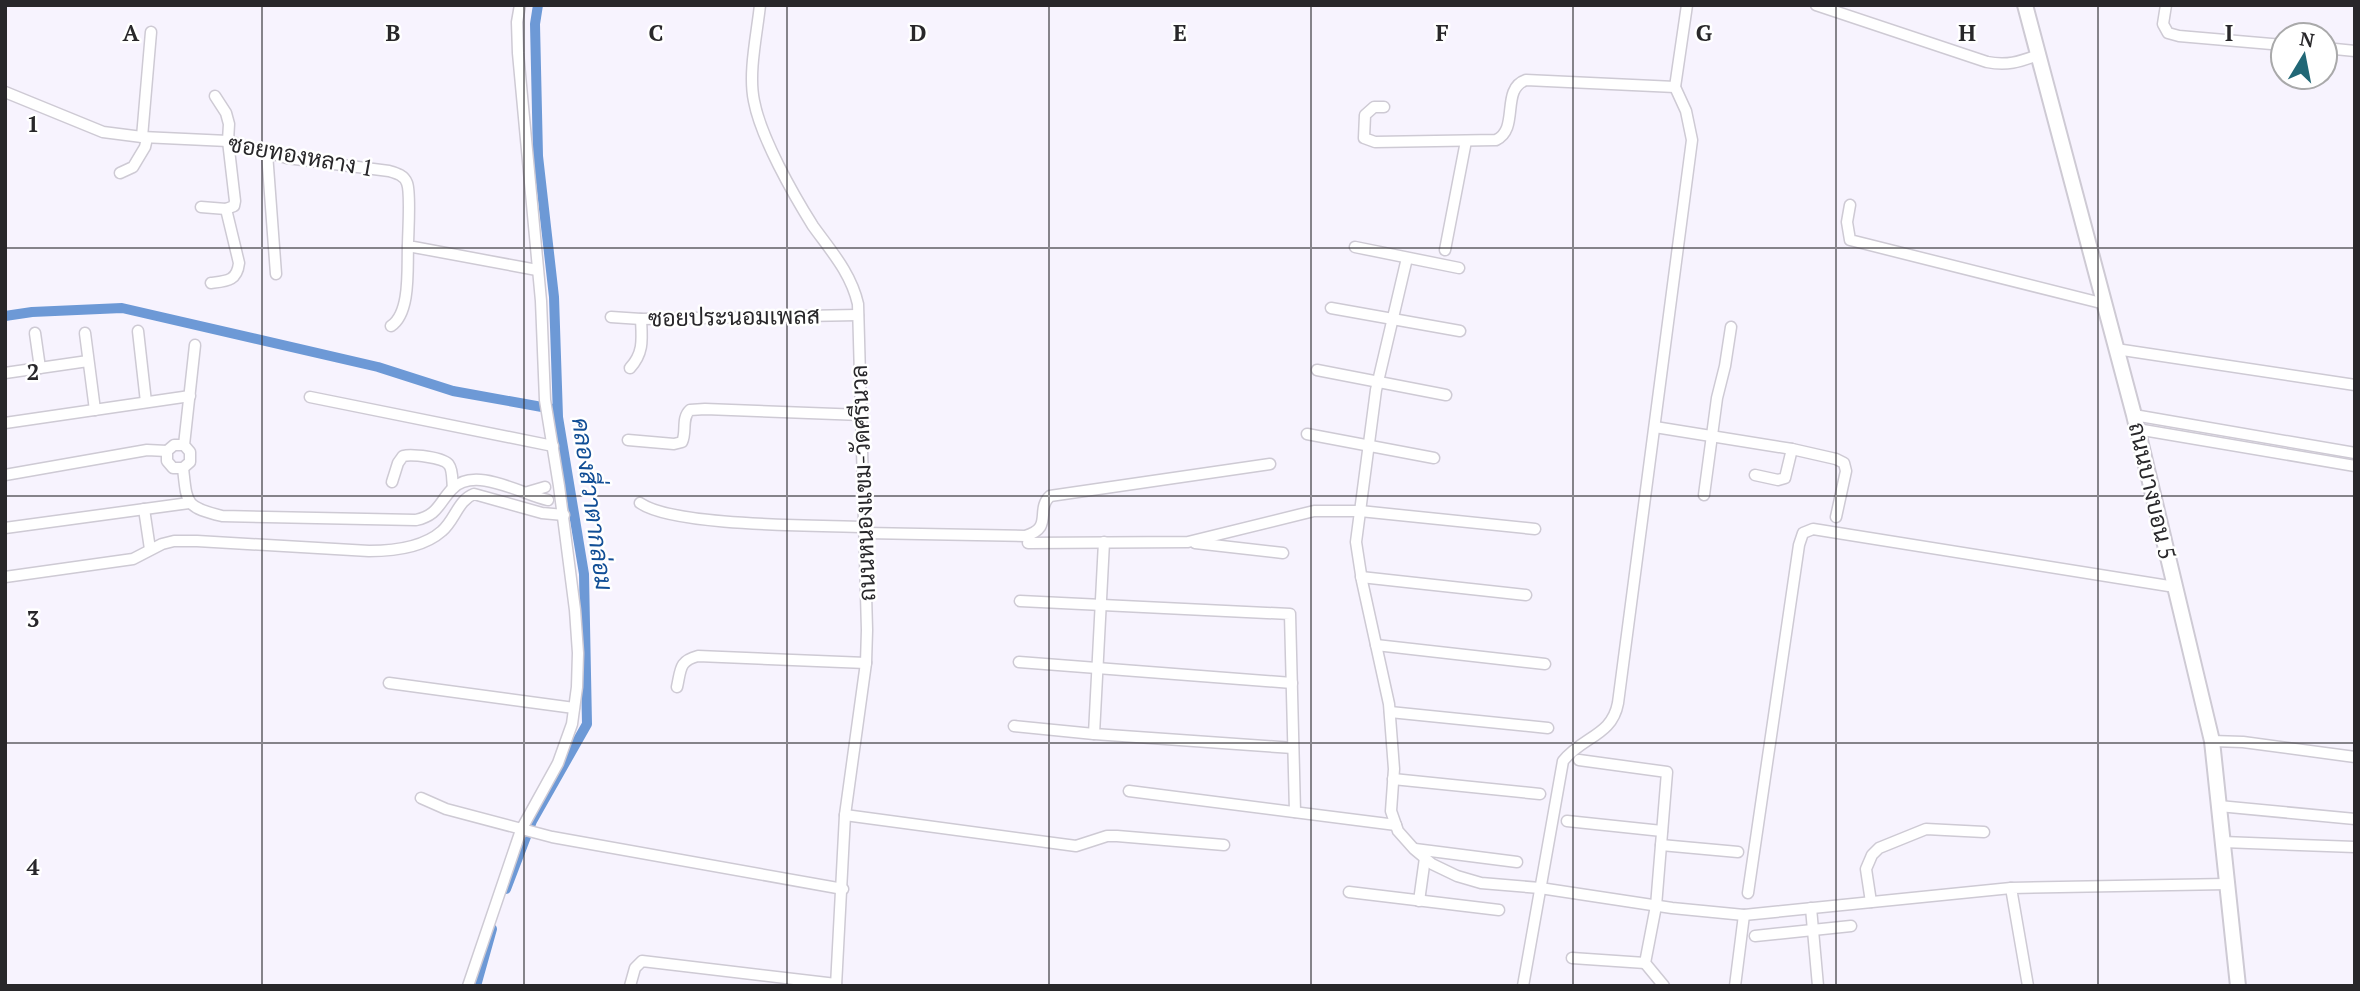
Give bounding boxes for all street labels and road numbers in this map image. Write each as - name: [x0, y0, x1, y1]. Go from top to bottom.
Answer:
- street label: ซอยทองหลาง 1: [226, 127, 376, 184]
- street label: ซอยประนอมเพลส: [648, 300, 820, 333]
- street label: ถนนหนองแขม-วัดศรีนวล: [843, 364, 882, 602]
- street label: ถนนบางบอน 5: [2122, 419, 2183, 563]

